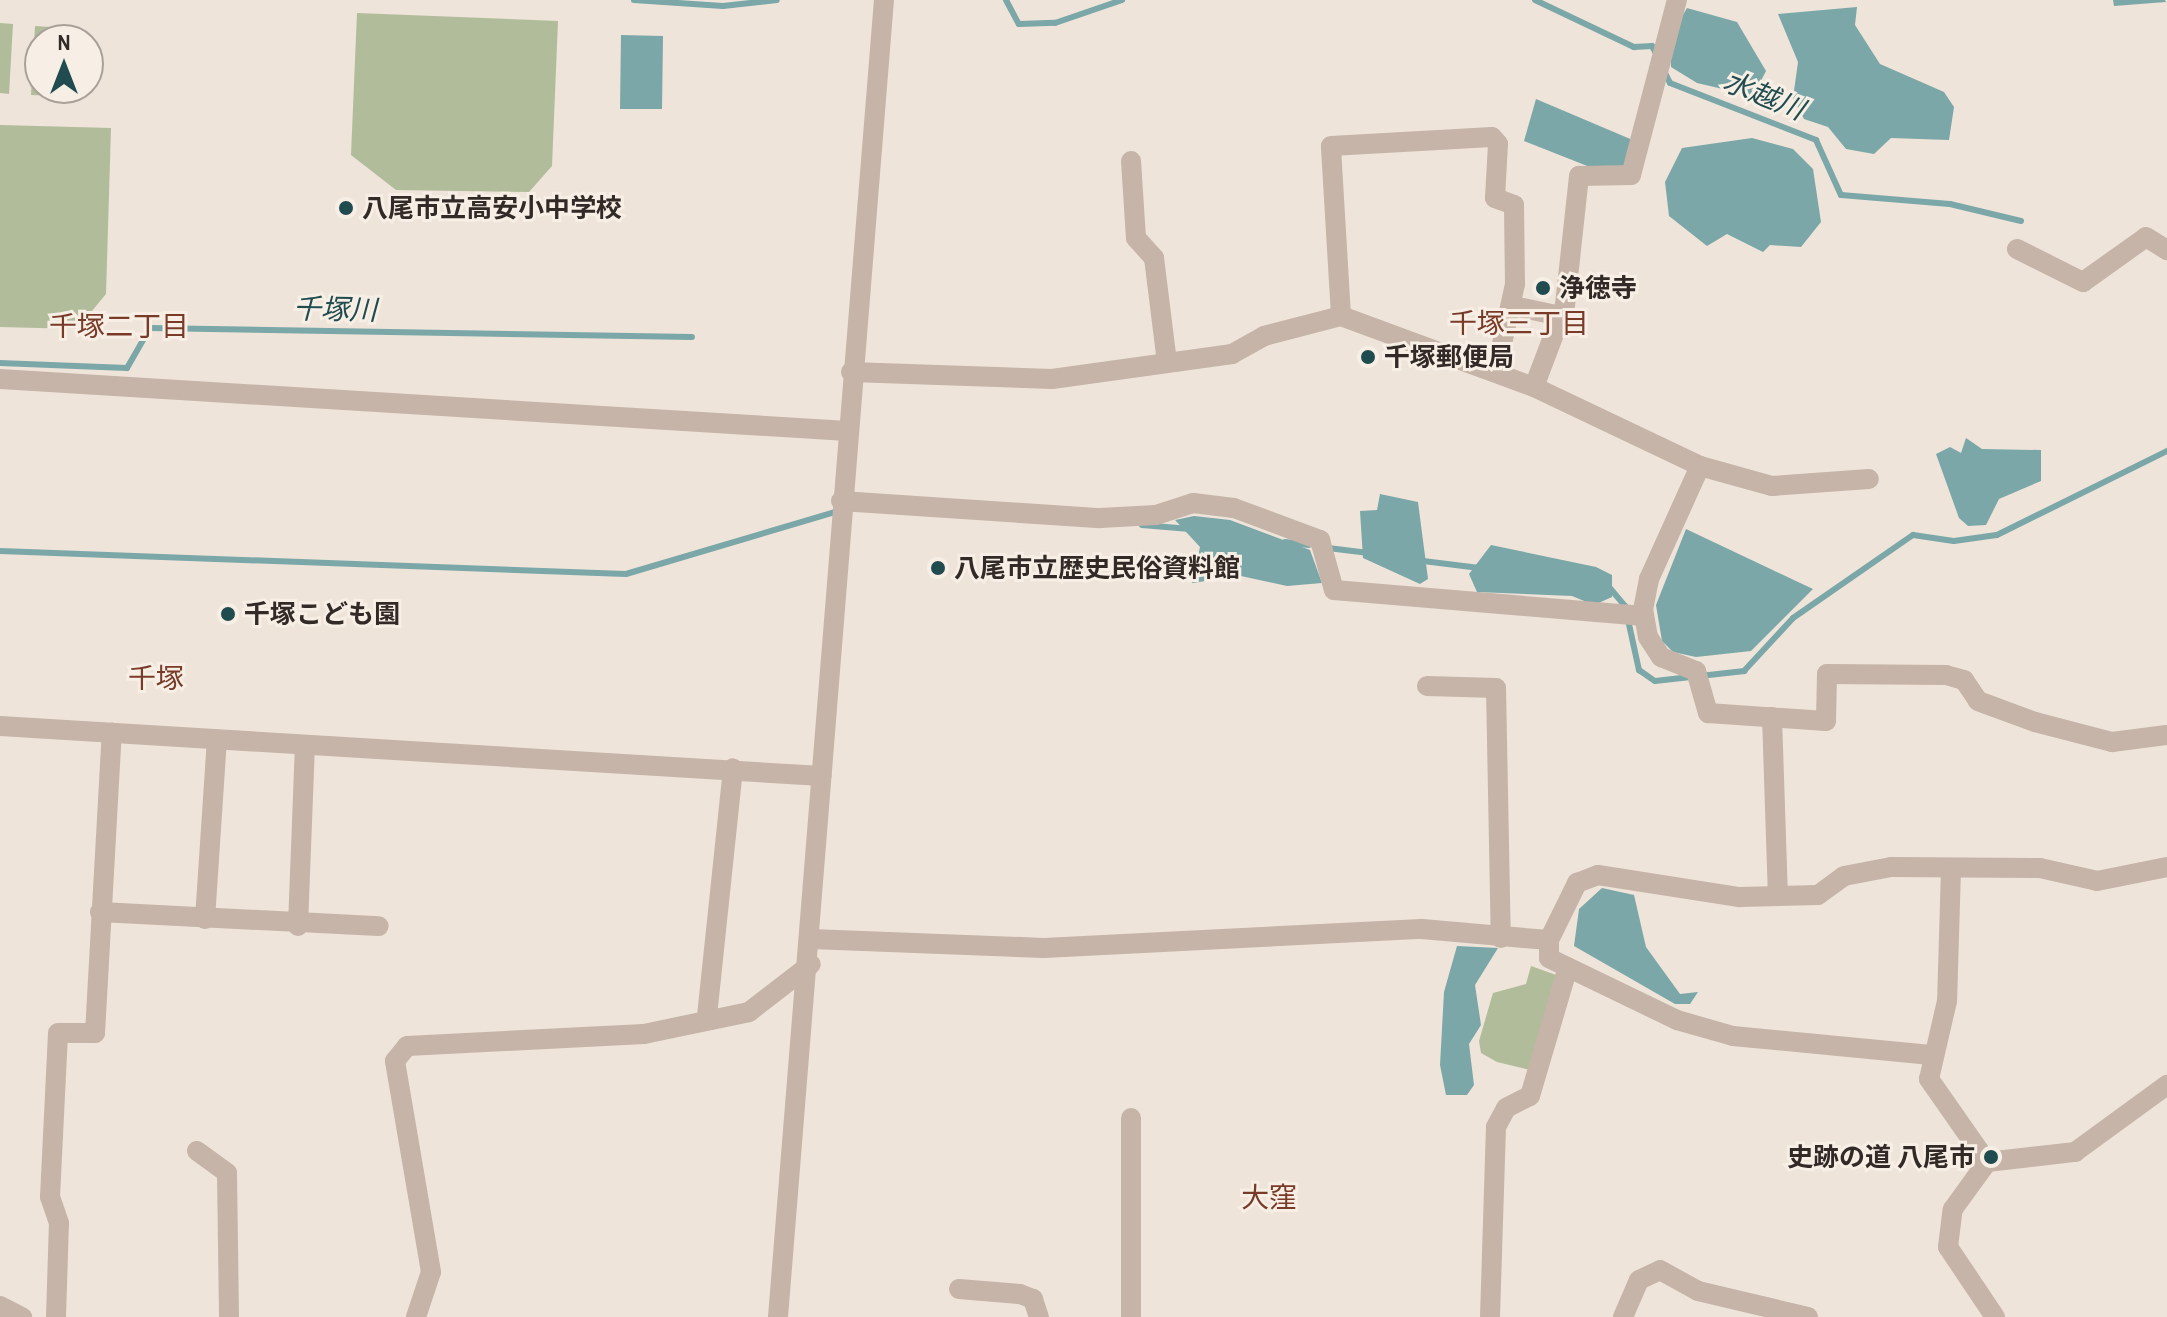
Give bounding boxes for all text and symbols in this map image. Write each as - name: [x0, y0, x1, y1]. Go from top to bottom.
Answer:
- north arrow: [24, 24, 104, 104]
- text: N: [57, 27, 71, 57]
- water label: 水越川: [1719, 64, 1809, 126]
- place label: 八尾市立高安小中学校: [362, 192, 622, 224]
- marker: 八尾市立高安小中学校: [337, 199, 355, 217]
- place label: 浄徳寺: [1559, 272, 1637, 304]
- marker: 浄徳寺: [1534, 279, 1552, 297]
- water label: 千塚川: [293, 291, 377, 327]
- district label: 千塚三丁目: [1449, 306, 1589, 340]
- district label: 千塚二丁目: [49, 309, 189, 343]
- place label: 千塚郵便局: [1384, 341, 1514, 373]
- marker: 千塚郵便局: [1359, 348, 1377, 366]
- place label: 八尾市立歴史民俗資料館: [954, 552, 1240, 584]
- marker: 八尾市立歴史民俗資料館: [929, 559, 947, 577]
- place label: 千塚こども園: [244, 598, 400, 630]
- marker: 千塚こども園: [219, 605, 237, 623]
- district label: 千塚: [128, 661, 184, 695]
- place label: 史跡の道 八尾市: [1787, 1141, 1975, 1173]
- marker: 史跡の道 八尾市: [1982, 1148, 2000, 1166]
- district label: 大窪: [1241, 1180, 1297, 1214]

